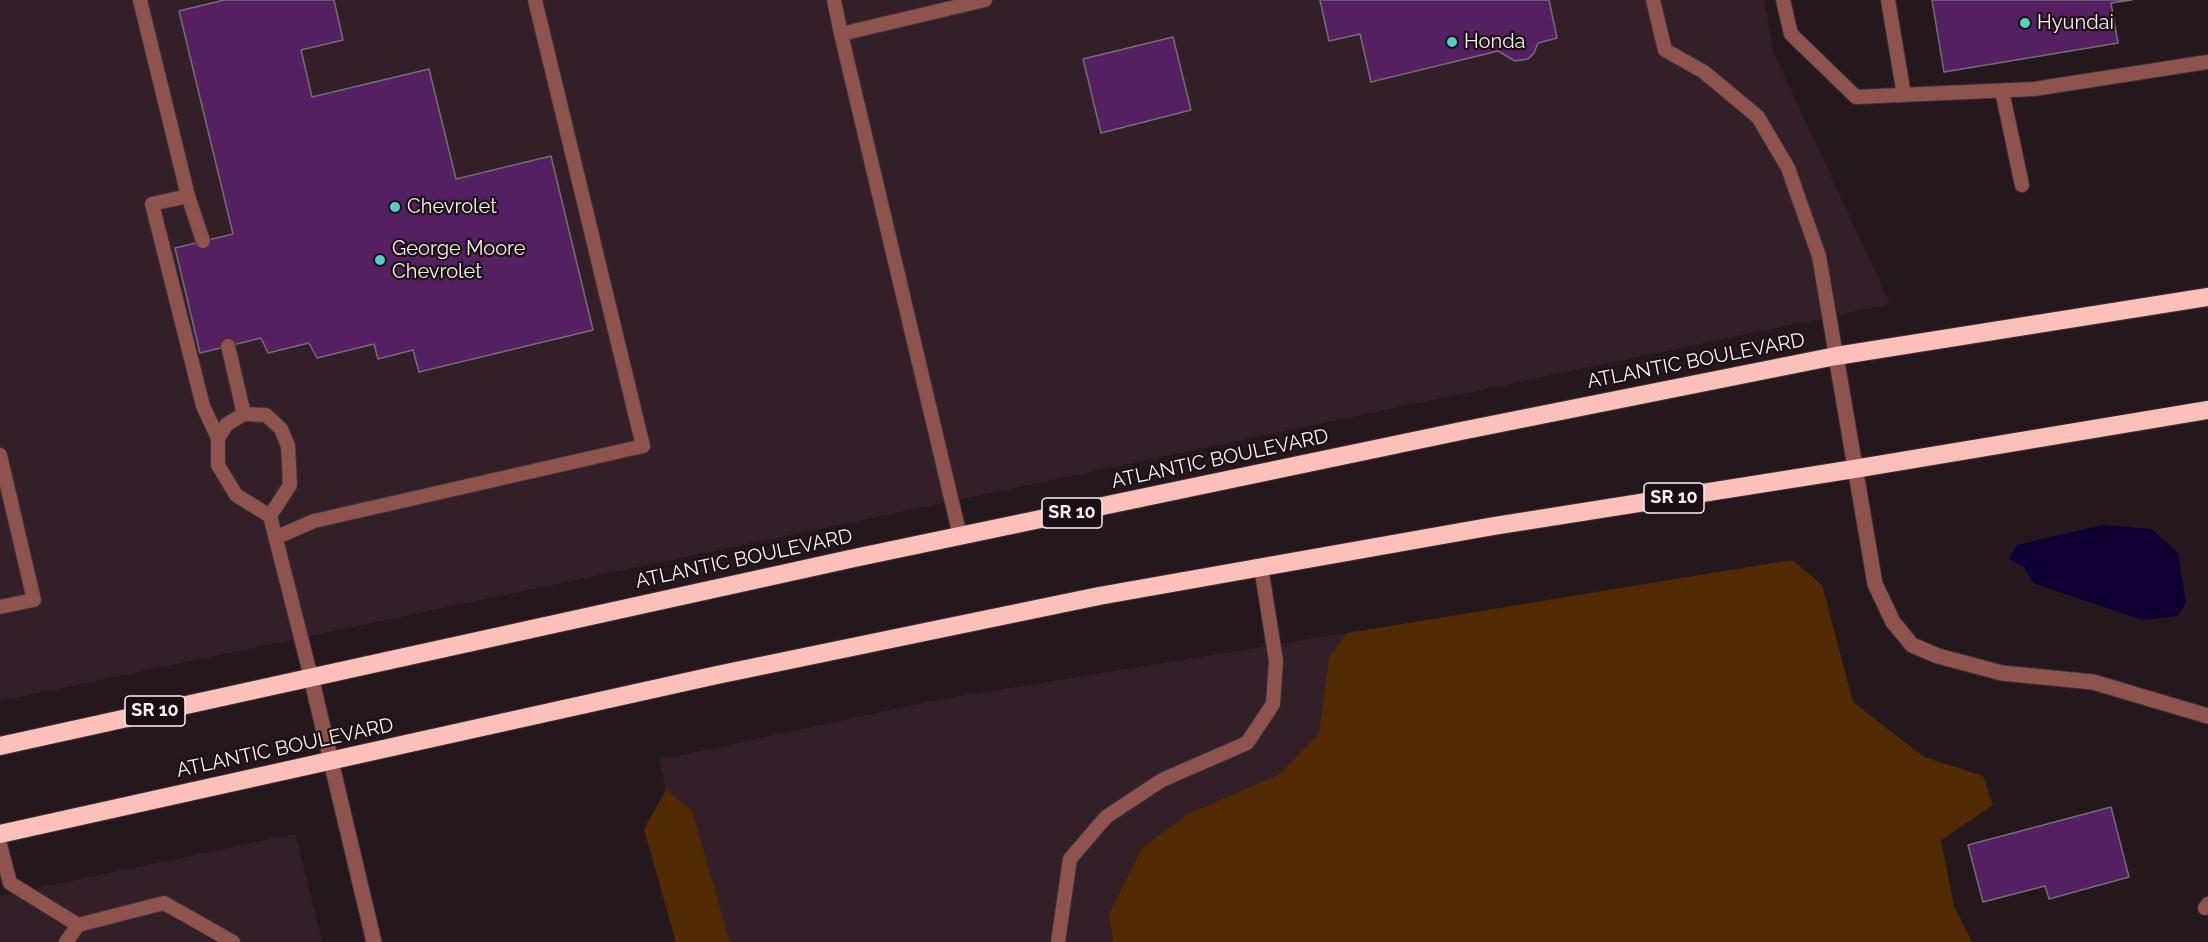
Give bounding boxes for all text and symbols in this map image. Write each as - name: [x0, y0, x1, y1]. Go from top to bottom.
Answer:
- place label: Hyundai: [2037, 11, 2114, 35]
- marker: Hyundai: [2018, 16, 2032, 30]
- place label: Honda: [1464, 30, 1525, 54]
- marker: Honda: [1445, 35, 1459, 49]
- place label: Chevrolet: [407, 195, 497, 219]
- marker: Chevrolet: [388, 200, 402, 214]
- place label: George Moore Chevrolet: [392, 237, 526, 284]
- marker: George Moore Chevrolet: [373, 253, 387, 267]
- street label: ATLANTIC BOULEVARD: [1585, 328, 1807, 394]
- street label: ATLANTIC BOULEVARD: [1109, 424, 1331, 494]
- road number: SR 10: [1644, 483, 1704, 513]
- road number: SR 10: [1042, 498, 1102, 528]
- street label: ATLANTIC BOULEVARD: [633, 524, 855, 594]
- road number: SR 10: [125, 696, 185, 726]
- street label: ATLANTIC BOULEVARD: [174, 713, 396, 783]

